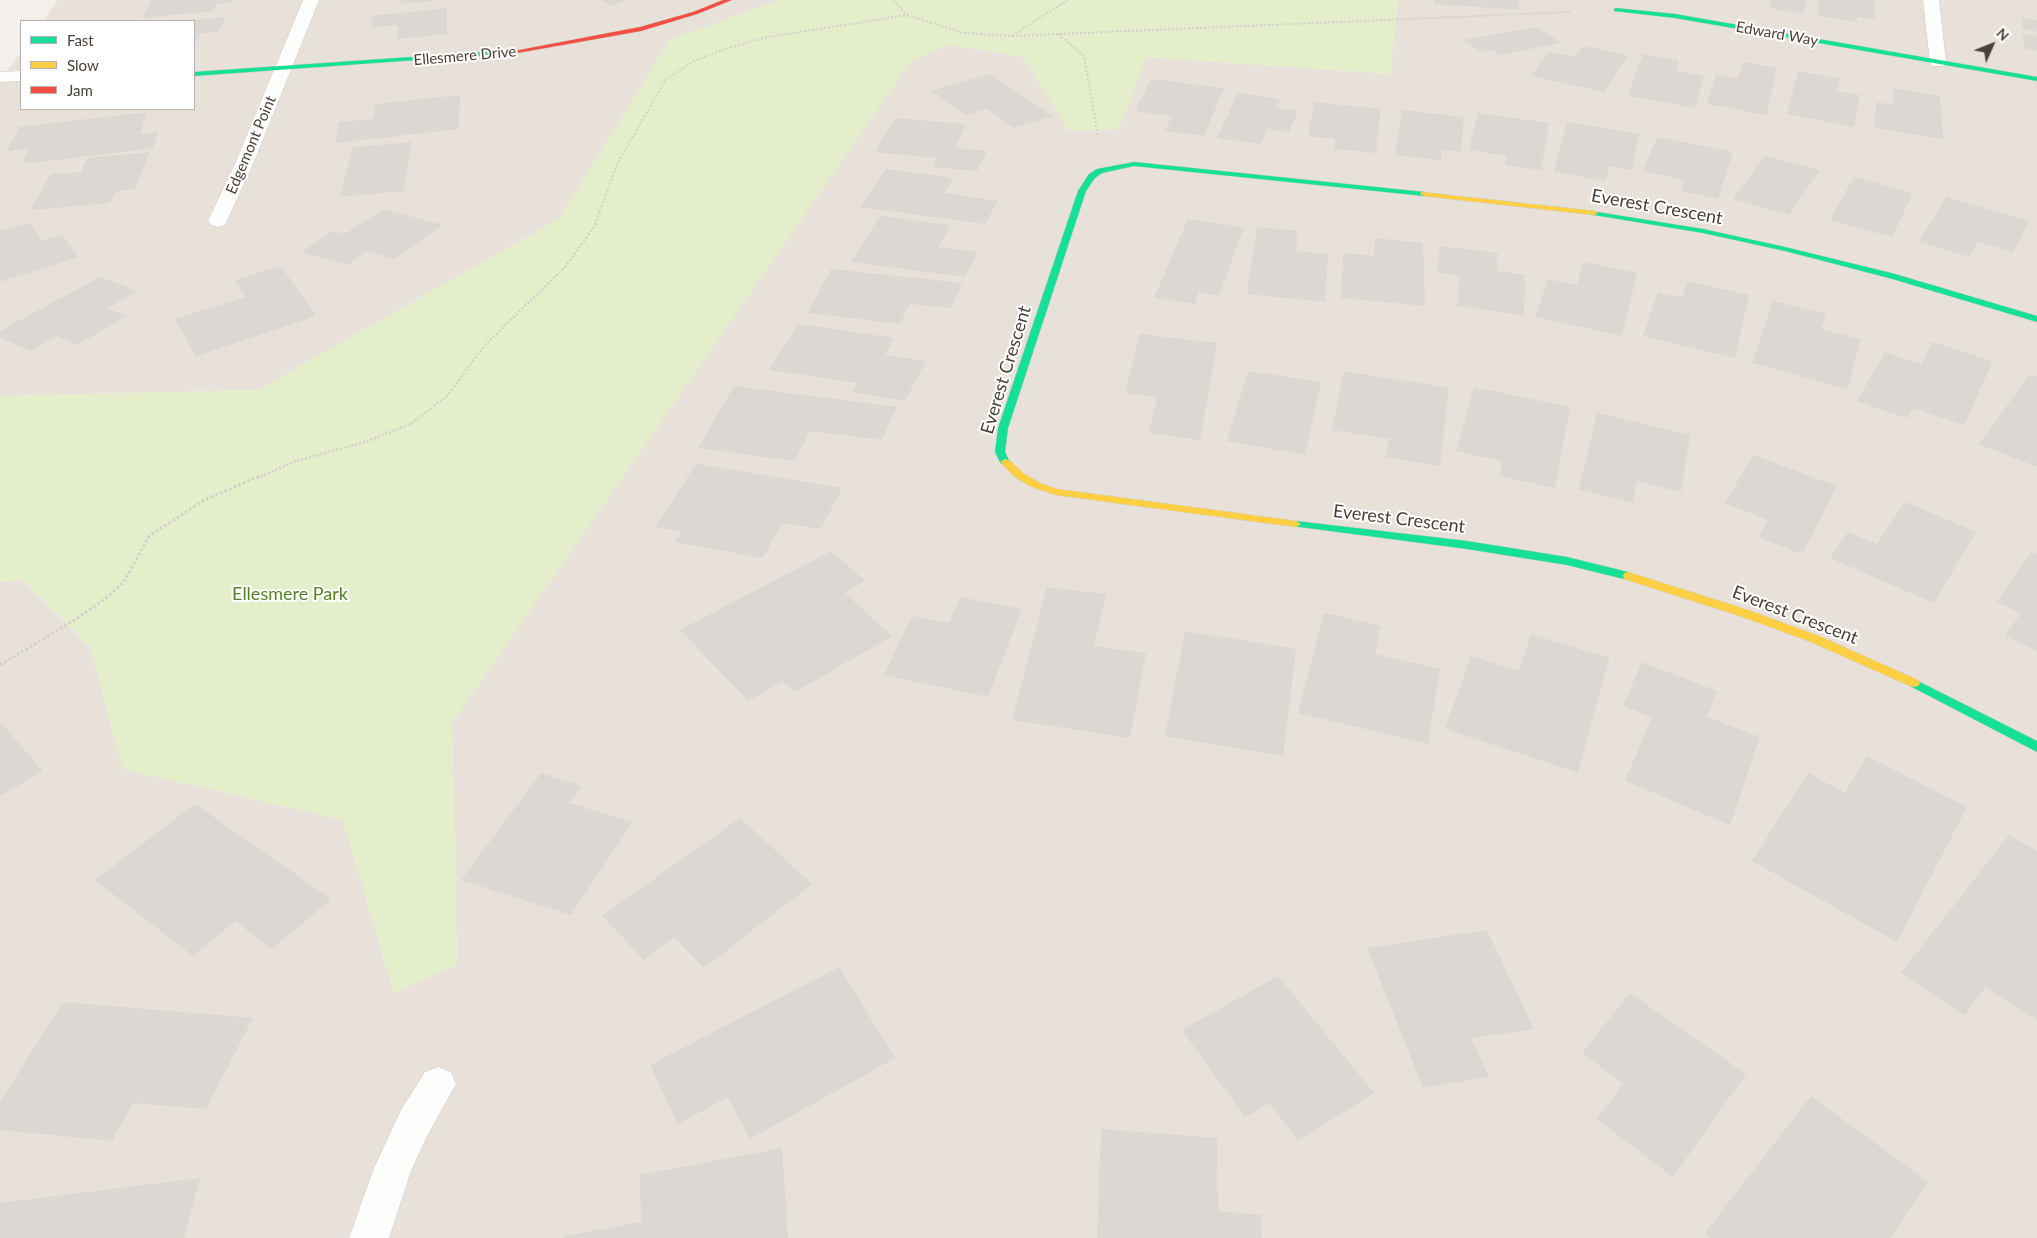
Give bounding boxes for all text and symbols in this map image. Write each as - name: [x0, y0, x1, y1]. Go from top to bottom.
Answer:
- street label: Edward Way: [1735, 18, 1819, 50]
- legend: [20, 20, 195, 110]
- north arrow: [1967, 20, 2017, 70]
- text: N: [1993, 24, 2013, 44]
- text: Fast: [67, 31, 94, 49]
- street label: Ellesmere Drive: [413, 43, 517, 69]
- text: Slow: [67, 56, 99, 74]
- text: Jam: [67, 81, 93, 99]
- street label: Edgemont Point: [222, 93, 280, 197]
- street label: Everest Crescent: [1590, 185, 1724, 229]
- street label: Everest Crescent: [976, 303, 1036, 437]
- street label: Everest Crescent: [1332, 500, 1466, 538]
- street label: Everest Crescent: [1729, 581, 1861, 649]
- park label: Ellesmere Park: [232, 583, 348, 605]

